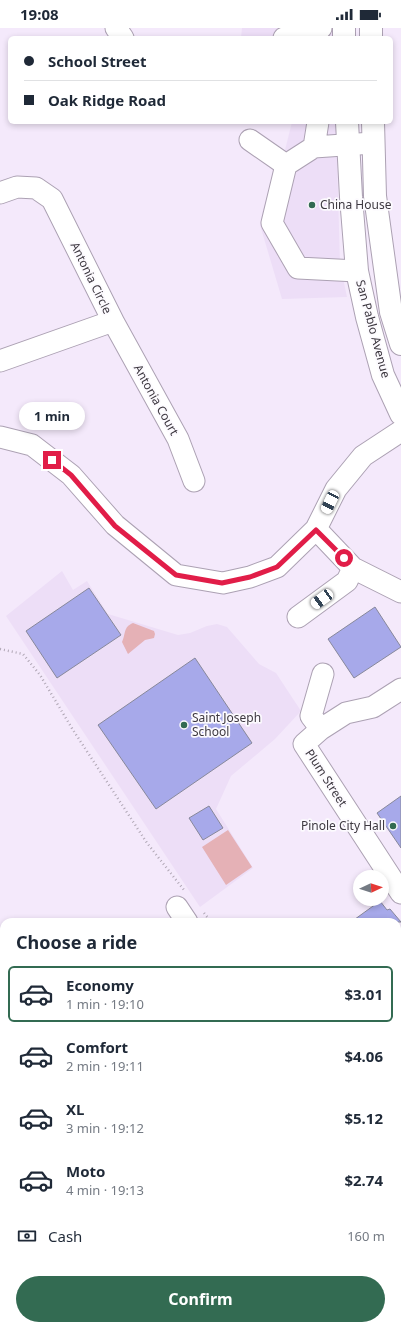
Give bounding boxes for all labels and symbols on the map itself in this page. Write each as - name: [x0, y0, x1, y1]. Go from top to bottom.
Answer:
- place label: China House: [320, 196, 392, 213]
- marker: China House: [307, 200, 317, 210]
- street label: Antonia Circle: [67, 239, 116, 317]
- street label: San Pablo Avenue: [352, 278, 395, 380]
- street label: Antonia Court: [130, 361, 183, 439]
- callout: 1 min: [19, 402, 85, 430]
- route end: [43, 451, 61, 469]
- car: [319, 489, 341, 515]
- route start: [335, 549, 353, 567]
- car: [309, 587, 335, 611]
- place label: Saint Joseph School: [192, 709, 261, 740]
- marker: Saint Joseph School: [179, 720, 189, 730]
- street label: Plum Street: [301, 746, 352, 810]
- place label: Pinole City Hall: [301, 817, 385, 834]
- marker: Pinole City Hall: [388, 821, 398, 831]
- north arrow: [353, 870, 389, 906]

